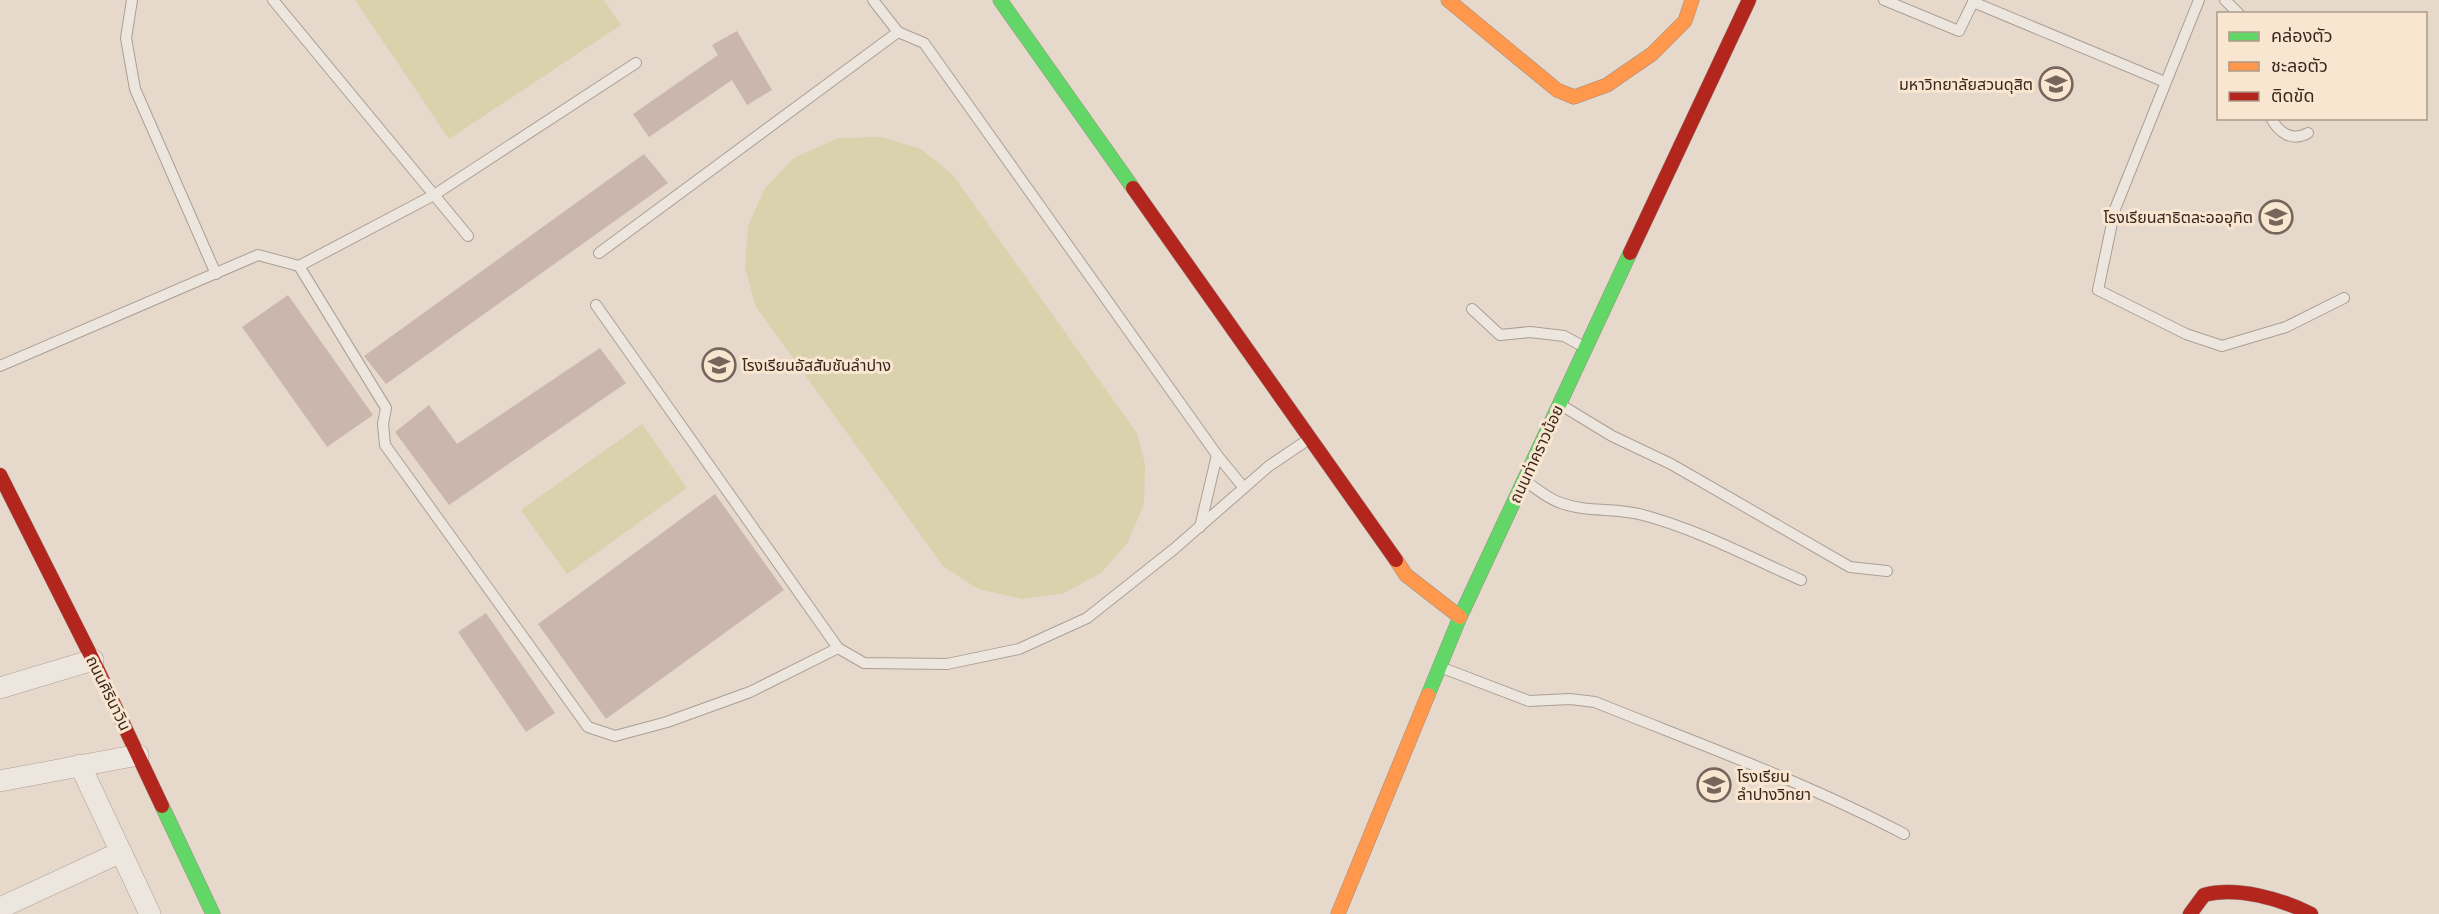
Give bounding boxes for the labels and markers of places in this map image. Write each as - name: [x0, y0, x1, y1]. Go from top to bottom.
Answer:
- school or university icon: มหาวิทยาลัยสวนดุสิต: [2038, 66, 2074, 102]
- place label: มหาวิทยาลัยสวนดุสิต: [1899, 73, 2033, 95]
- school or university icon: โรงเรียนสาธิตละอออุทิต: [2258, 199, 2294, 235]
- place label: โรงเรียนสาธิตละอออุทิต: [2104, 206, 2253, 228]
- school or university icon: โรงเรียนอัสสัมชันลำปาง: [701, 347, 737, 383]
- place label: โรงเรียนอัสสัมชันลำปาง: [742, 354, 891, 376]
- place label: โรงเรียน ลำปางวิทยา: [1737, 765, 1811, 805]
- school or university icon: โรงเรียน ลำปางวิทยา: [1696, 767, 1732, 803]

